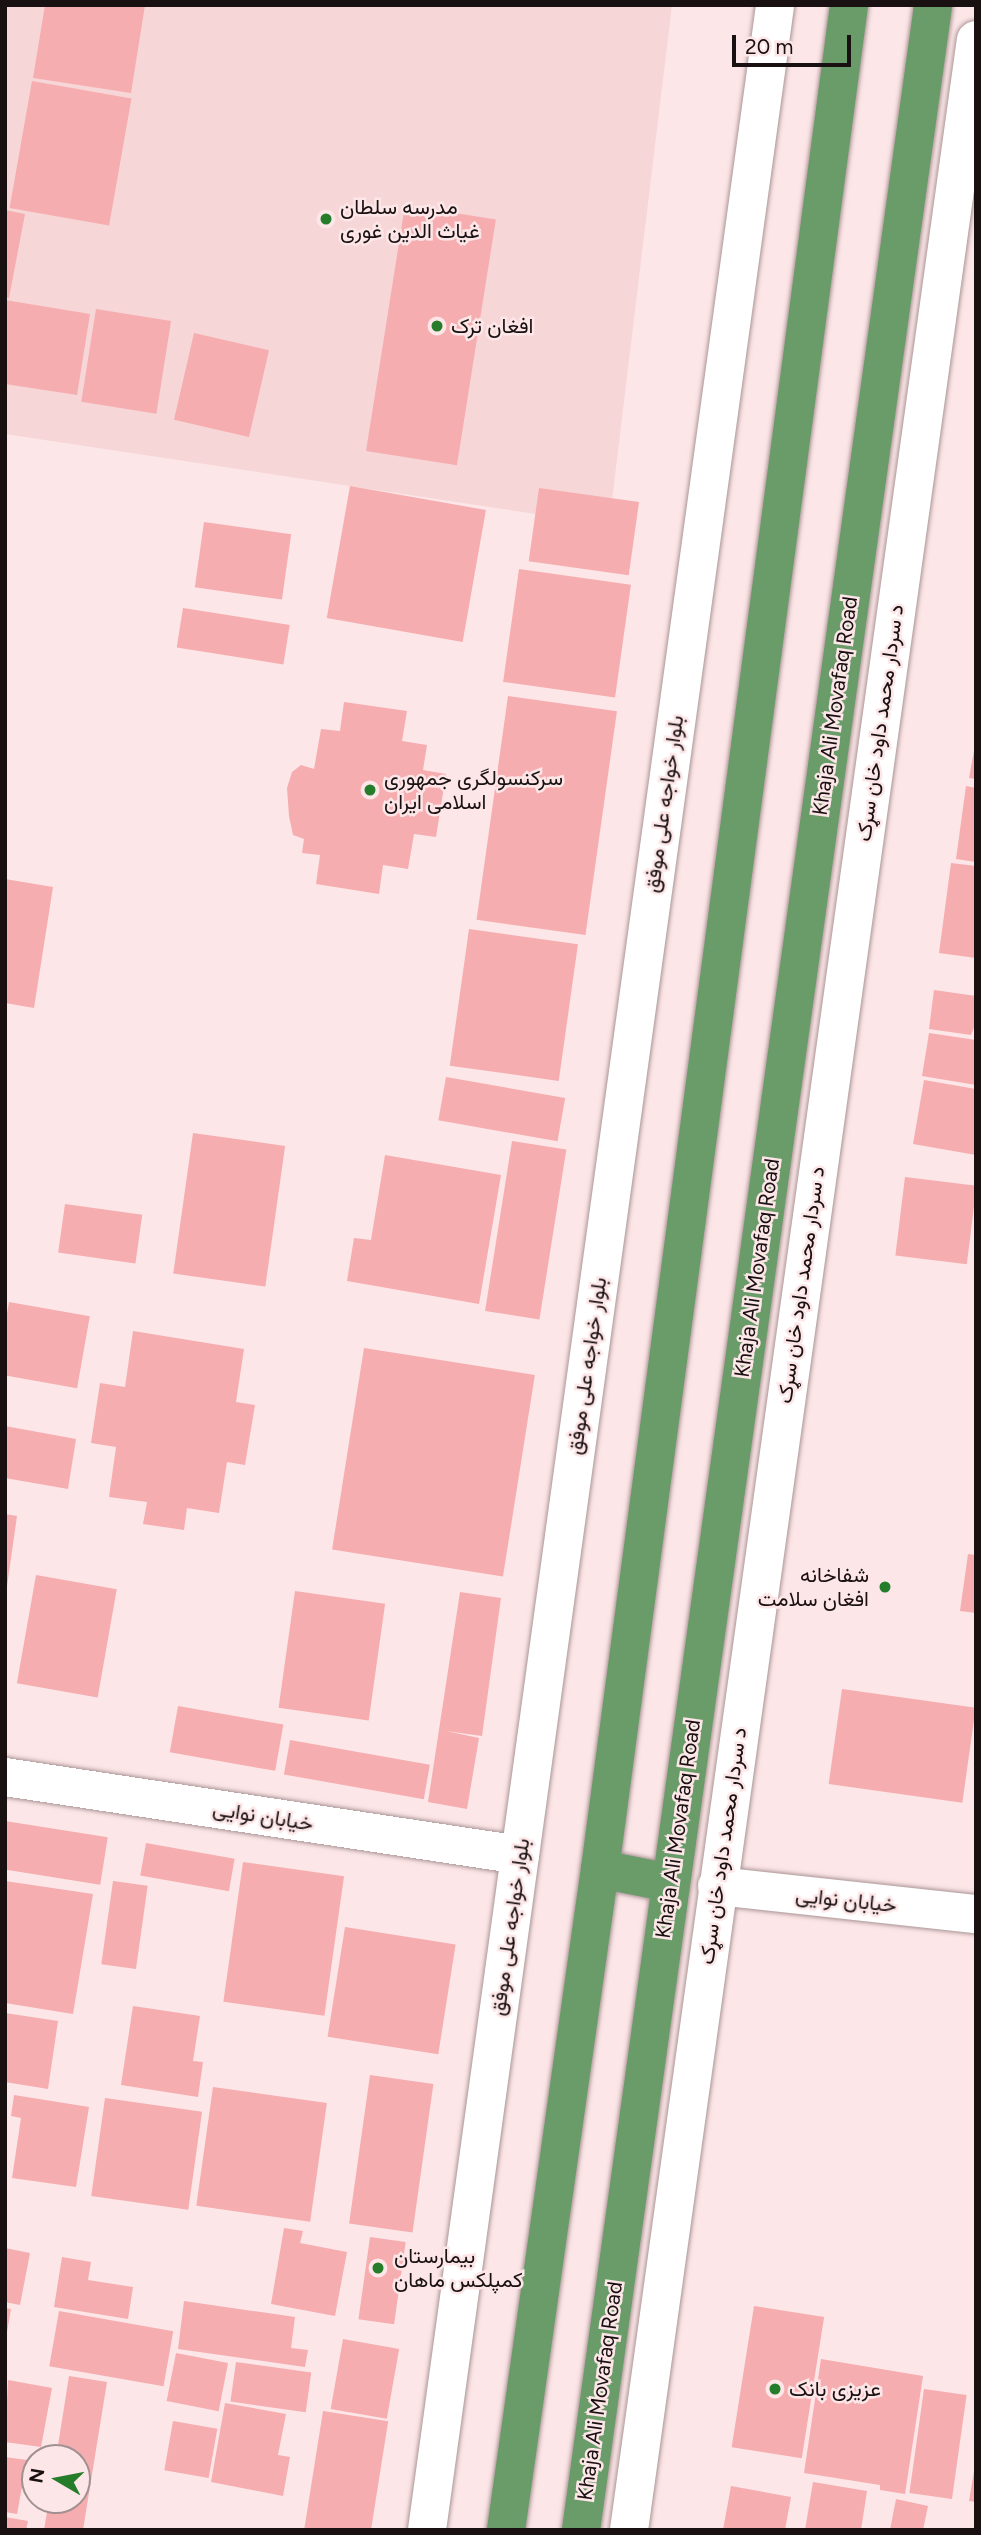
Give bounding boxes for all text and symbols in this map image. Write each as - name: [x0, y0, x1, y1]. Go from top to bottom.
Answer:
- scale bar: [736, 21, 855, 65]
- text: 20 m: [745, 34, 793, 59]
- place label: مدرسه سلطان غیاث الدین غوری: [340, 194, 480, 244]
- marker: مدرسه سلطان غیاث الدین غوری: [318, 211, 334, 227]
- place label: افغان ترک: [451, 313, 533, 339]
- marker: افغان ترک: [429, 318, 445, 334]
- street label: Khaja Ali Movafaq Road: [807, 595, 863, 817]
- street label: د سردار محمد داود خان سړک: [851, 603, 909, 843]
- street label: بلوار خواجه علی موفق: [639, 714, 689, 894]
- place label: سرکنسولگری جمهوری اسلامی ایران: [384, 765, 563, 815]
- marker: سرکنسولگری جمهوری اسلامی ایران: [362, 782, 378, 798]
- street label: Khaja Ali Movafaq Road: [729, 1157, 785, 1379]
- street label: د سردار محمد داود خان سړک: [772, 1165, 830, 1405]
- street label: بلوار خواجه علی موفق: [562, 1276, 612, 1456]
- place label: شفاخانه افغان سلامت: [758, 1562, 869, 1612]
- marker: شفاخانه افغان سلامت: [875, 1577, 895, 1597]
- street label: Khaja Ali Movafaq Road: [650, 1718, 706, 1940]
- street label: د سردار محمد داود خان سړک: [694, 1726, 752, 1966]
- street label: خیابان نوایی: [211, 1796, 315, 1836]
- street label: بلوار خواجه علی موفق: [485, 1837, 535, 2017]
- street label: خیابان نوایی: [794, 1882, 898, 1918]
- place label: بیمارستان کمپلکس ماهان: [394, 2243, 523, 2293]
- marker: بیمارستان کمپلکس ماهان: [368, 2258, 388, 2278]
- street label: Khaja Ali Movafaq Road: [572, 2280, 628, 2502]
- place label: عزیزی بانک: [789, 2376, 881, 2402]
- marker: عزیزی بانک: [767, 2381, 783, 2397]
- north arrow: [21, 2444, 91, 2514]
- text: N: [24, 2466, 49, 2485]

